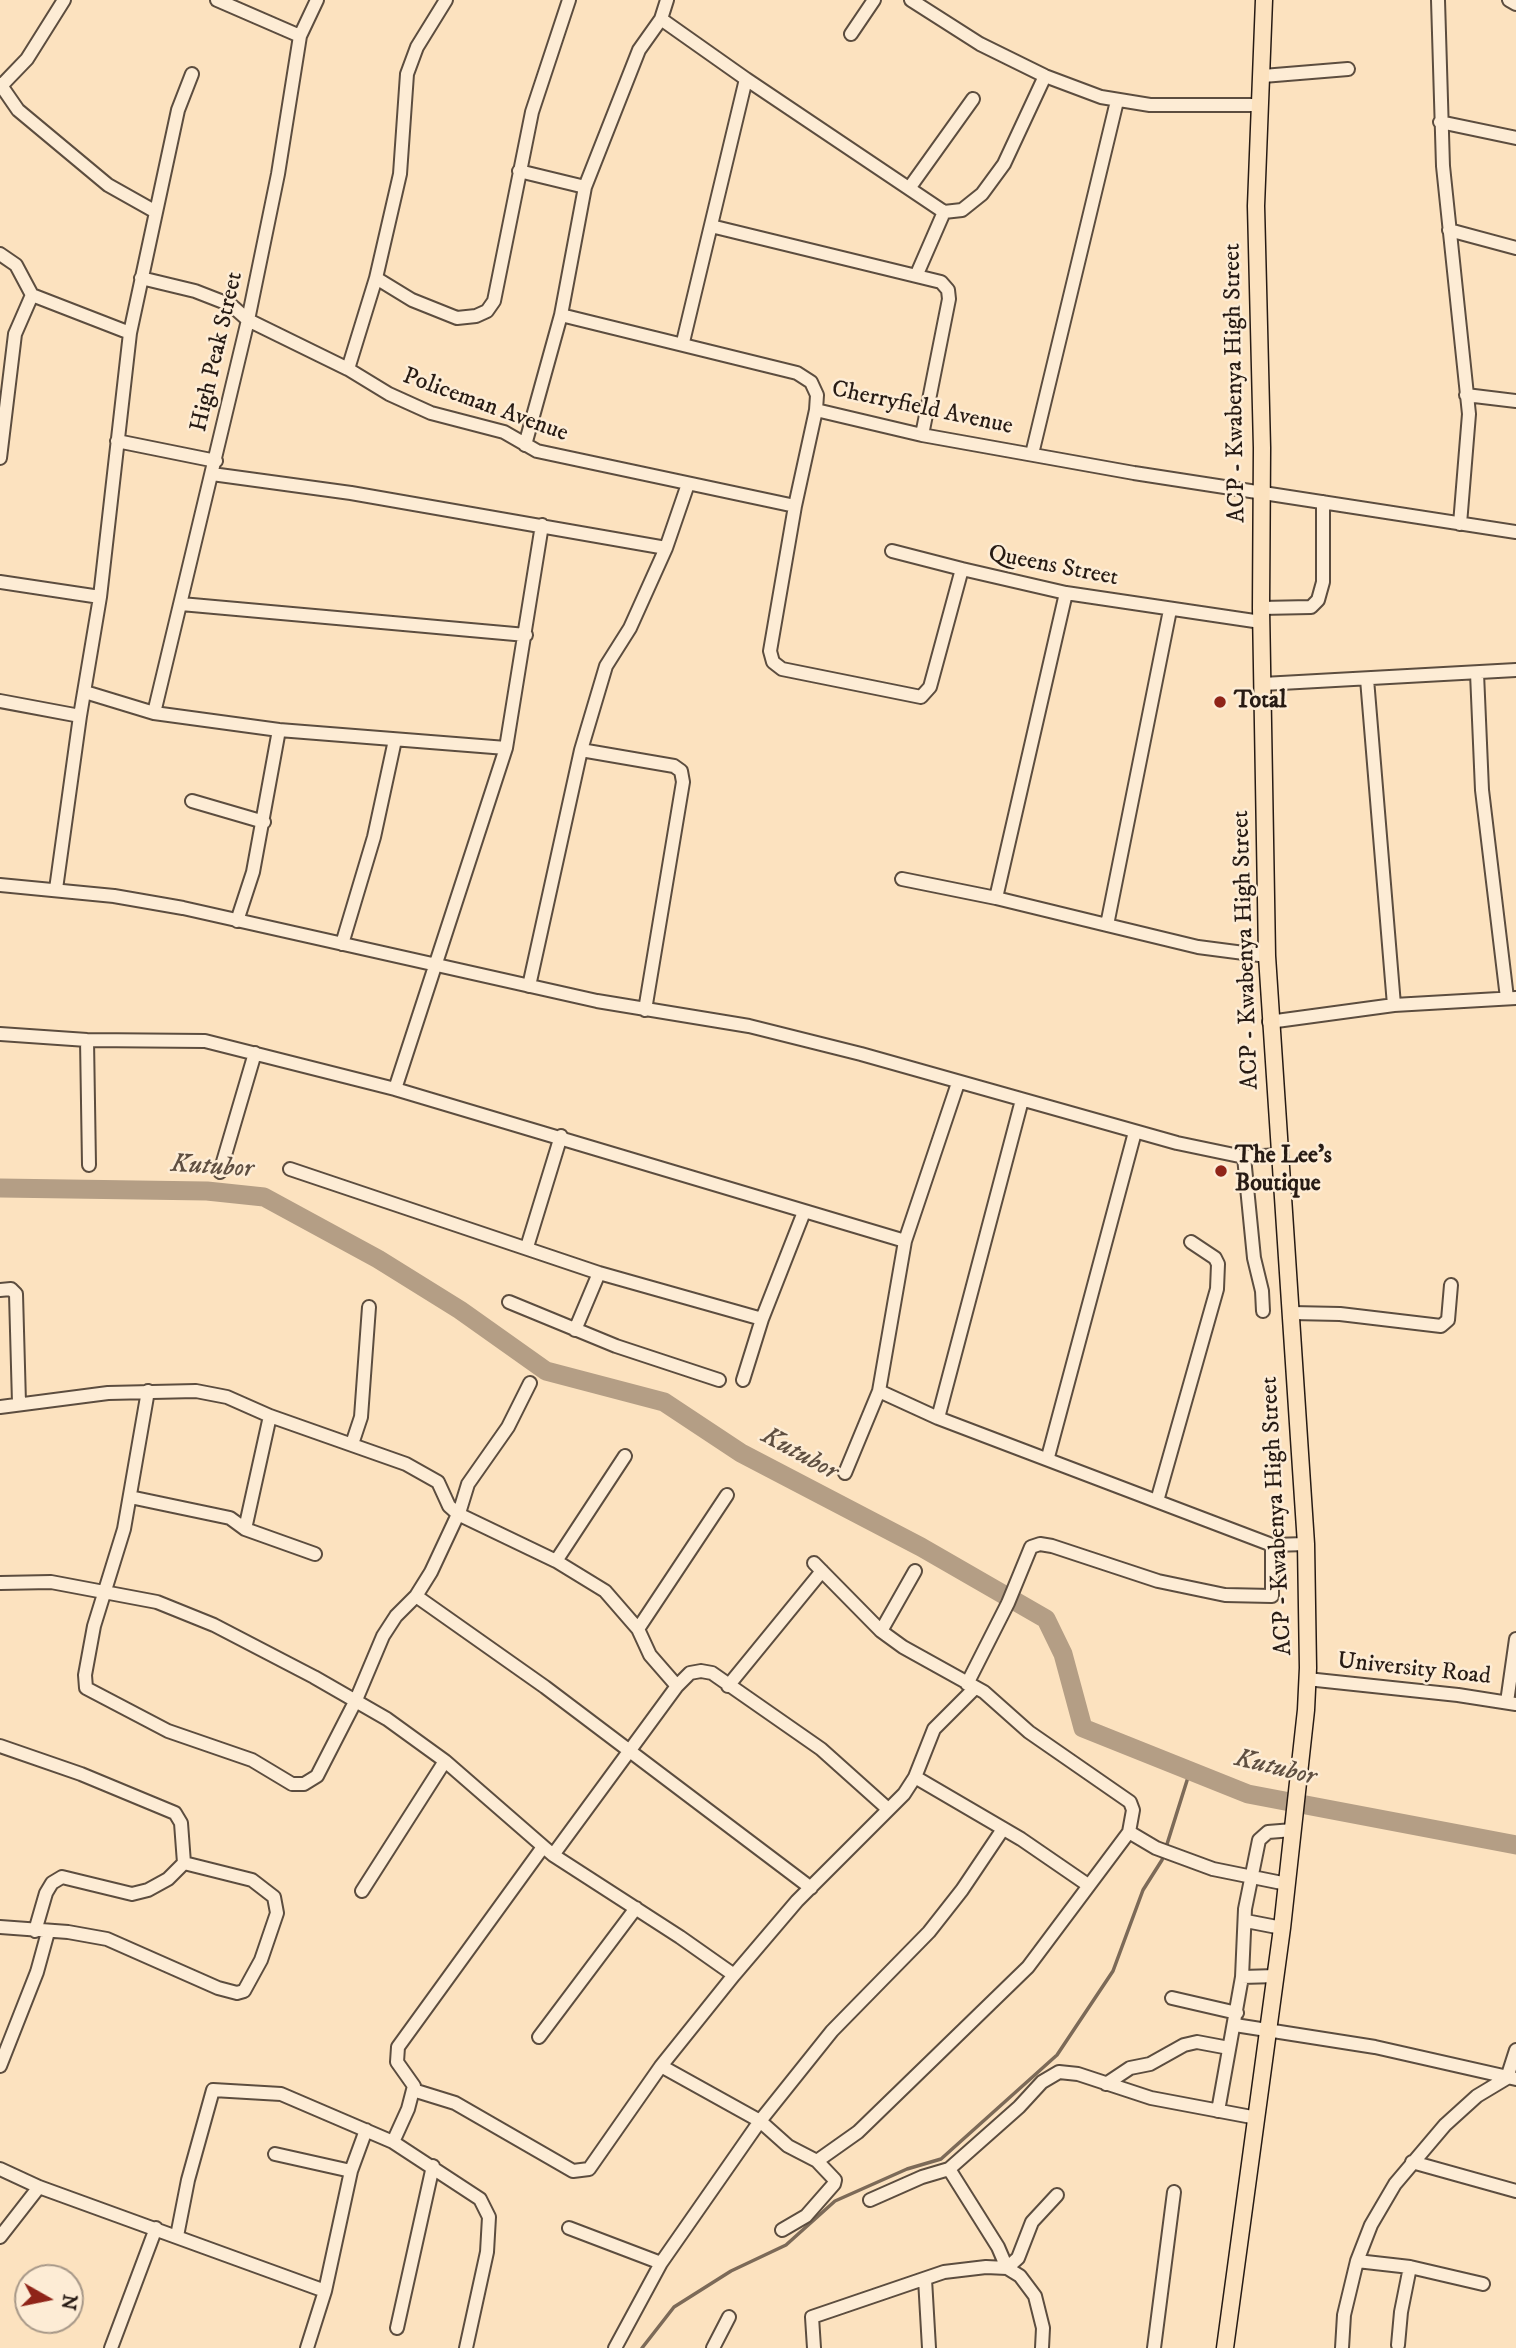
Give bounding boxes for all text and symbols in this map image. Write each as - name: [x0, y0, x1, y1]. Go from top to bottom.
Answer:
- street label: ACP - Kwabenya High Street: [1219, 243, 1253, 523]
- street label: High Peak Street: [186, 269, 250, 435]
- street label: Policeman Avenue: [398, 363, 572, 449]
- street label: Cherryfield Avenue: [829, 376, 1015, 442]
- street label: Queens Street: [986, 540, 1120, 594]
- place label: Total: [1234, 688, 1286, 716]
- marker: Total: [1212, 694, 1228, 710]
- street label: ACP - Kwabenya High Street: [1228, 810, 1266, 1090]
- place label: The Lee's Boutique: [1235, 1143, 1332, 1199]
- water label: Kutubor: [170, 1150, 254, 1186]
- marker: The Lee's Boutique: [1213, 1163, 1229, 1179]
- street label: ACP - Kwabenya High Street: [1256, 1376, 1300, 1656]
- water label: Kutubor: [755, 1421, 843, 1489]
- street label: University Road: [1336, 1648, 1492, 1692]
- water label: Kutubor: [1231, 1744, 1319, 1794]
- north arrow: [14, 2264, 84, 2334]
- text: N: [56, 2293, 81, 2312]

